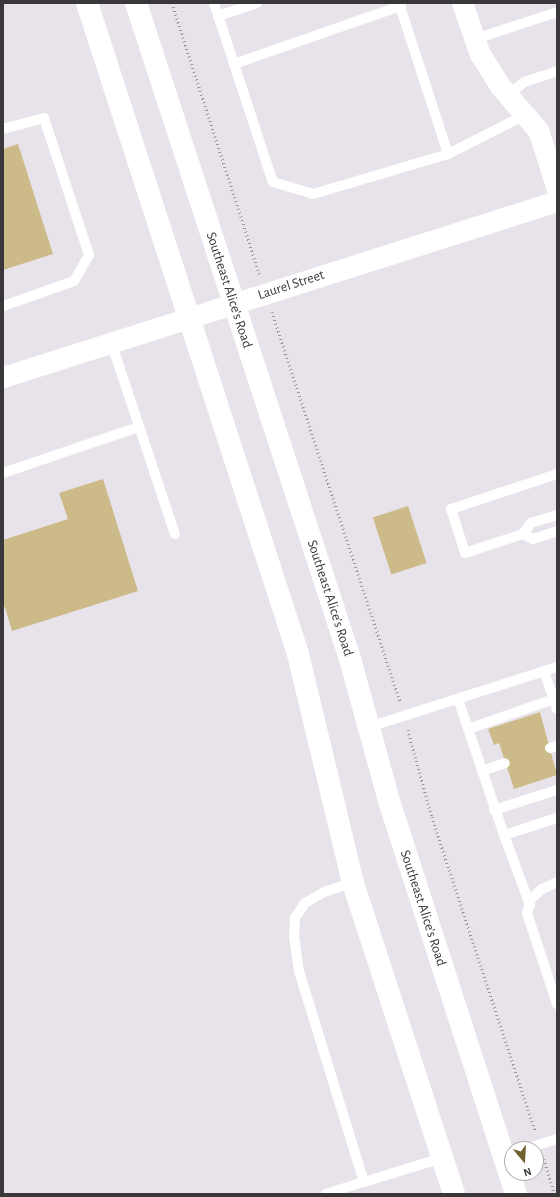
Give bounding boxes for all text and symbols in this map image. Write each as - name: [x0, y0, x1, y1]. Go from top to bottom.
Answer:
- street label: Southeast Alice's Road: [202, 230, 256, 350]
- street label: Laurel Street: [256, 266, 326, 304]
- street label: Southeast Alice's Road: [303, 538, 357, 658]
- street label: Southeast Alice's Road: [396, 848, 450, 968]
- north arrow: [504, 1141, 544, 1181]
- text: N: [522, 1166, 533, 1178]

